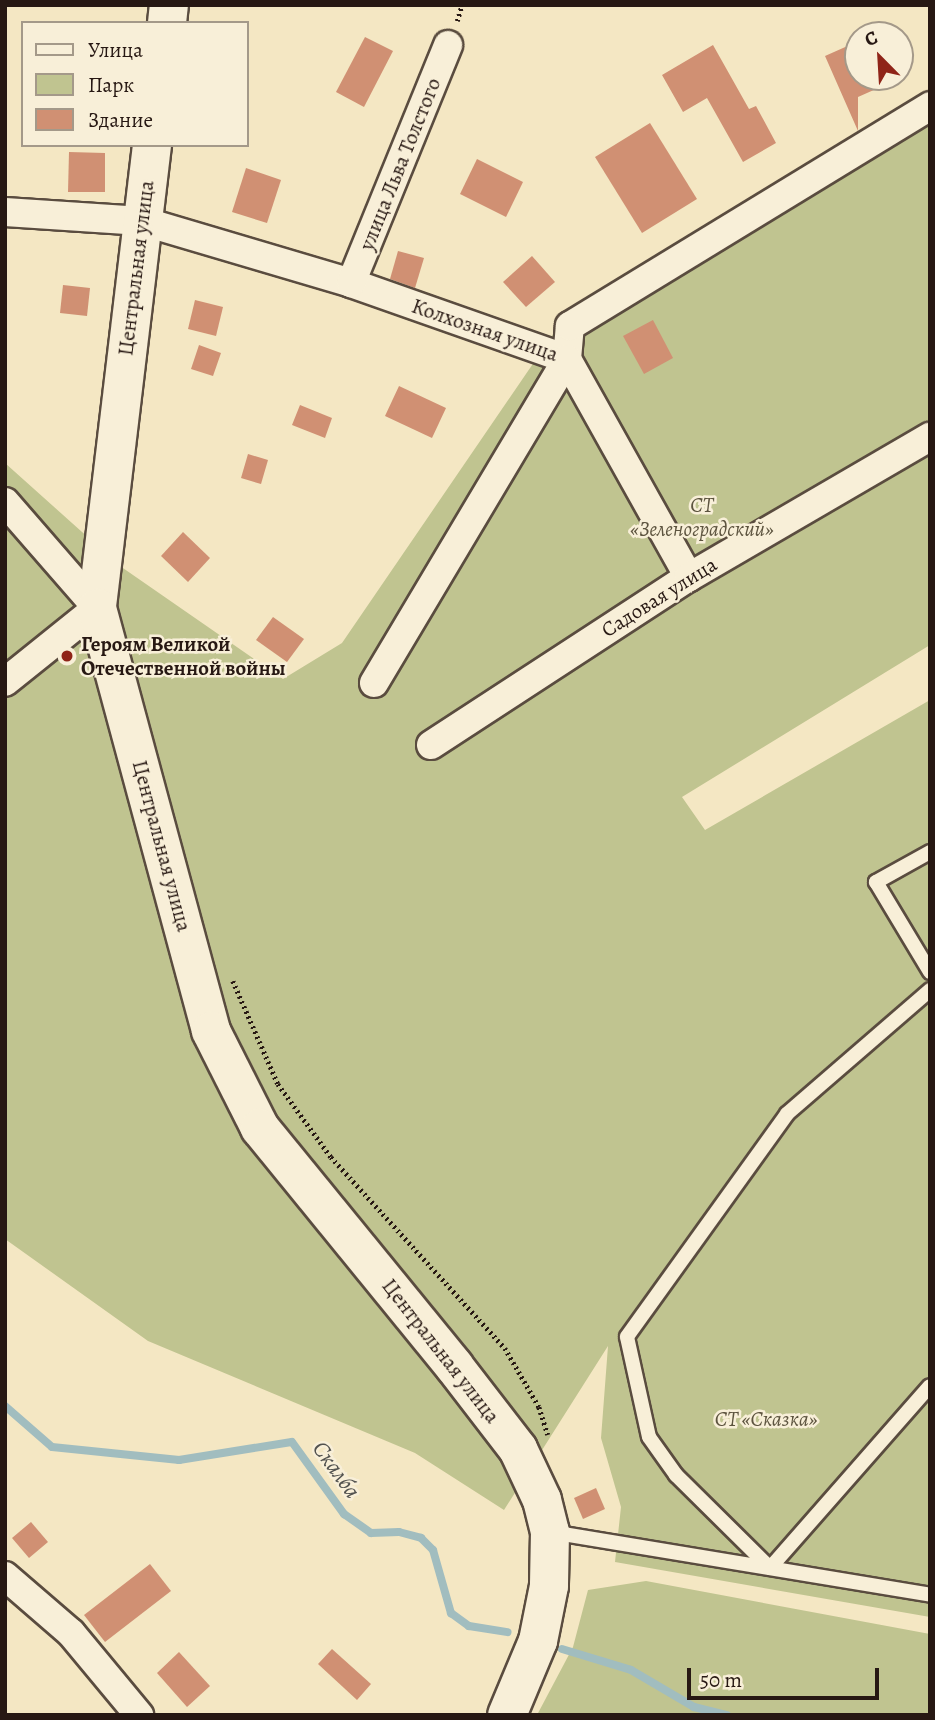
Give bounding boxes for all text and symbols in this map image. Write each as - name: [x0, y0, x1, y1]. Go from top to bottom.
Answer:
- legend: [21, 21, 248, 147]
- north arrow: [844, 21, 914, 91]
- text: С: [861, 24, 882, 53]
- text: Улица: [88, 36, 143, 64]
- text: Парк: [88, 71, 134, 99]
- street label: улица Льва Толстого: [354, 74, 446, 254]
- text: Здание: [88, 106, 153, 134]
- street label: Центральная улица: [113, 179, 159, 357]
- street label: Колхозная улица: [408, 293, 562, 367]
- park label: СТ «Зеленоградский»: [630, 492, 774, 542]
- street label: Садовая улица: [597, 552, 721, 642]
- place label: Героям Великой Отечественной войны: [81, 631, 286, 681]
- marker: Героям Великой Отечественной войны: [59, 648, 75, 664]
- street label: Центральная улица: [127, 758, 197, 934]
- street label: Центральная улица: [377, 1274, 505, 1428]
- park label: СТ «Сказка»: [715, 1406, 817, 1432]
- water label: Скалба: [306, 1436, 366, 1504]
- scale bar: [690, 1654, 883, 1698]
- text: 50 m: [700, 1666, 742, 1694]

